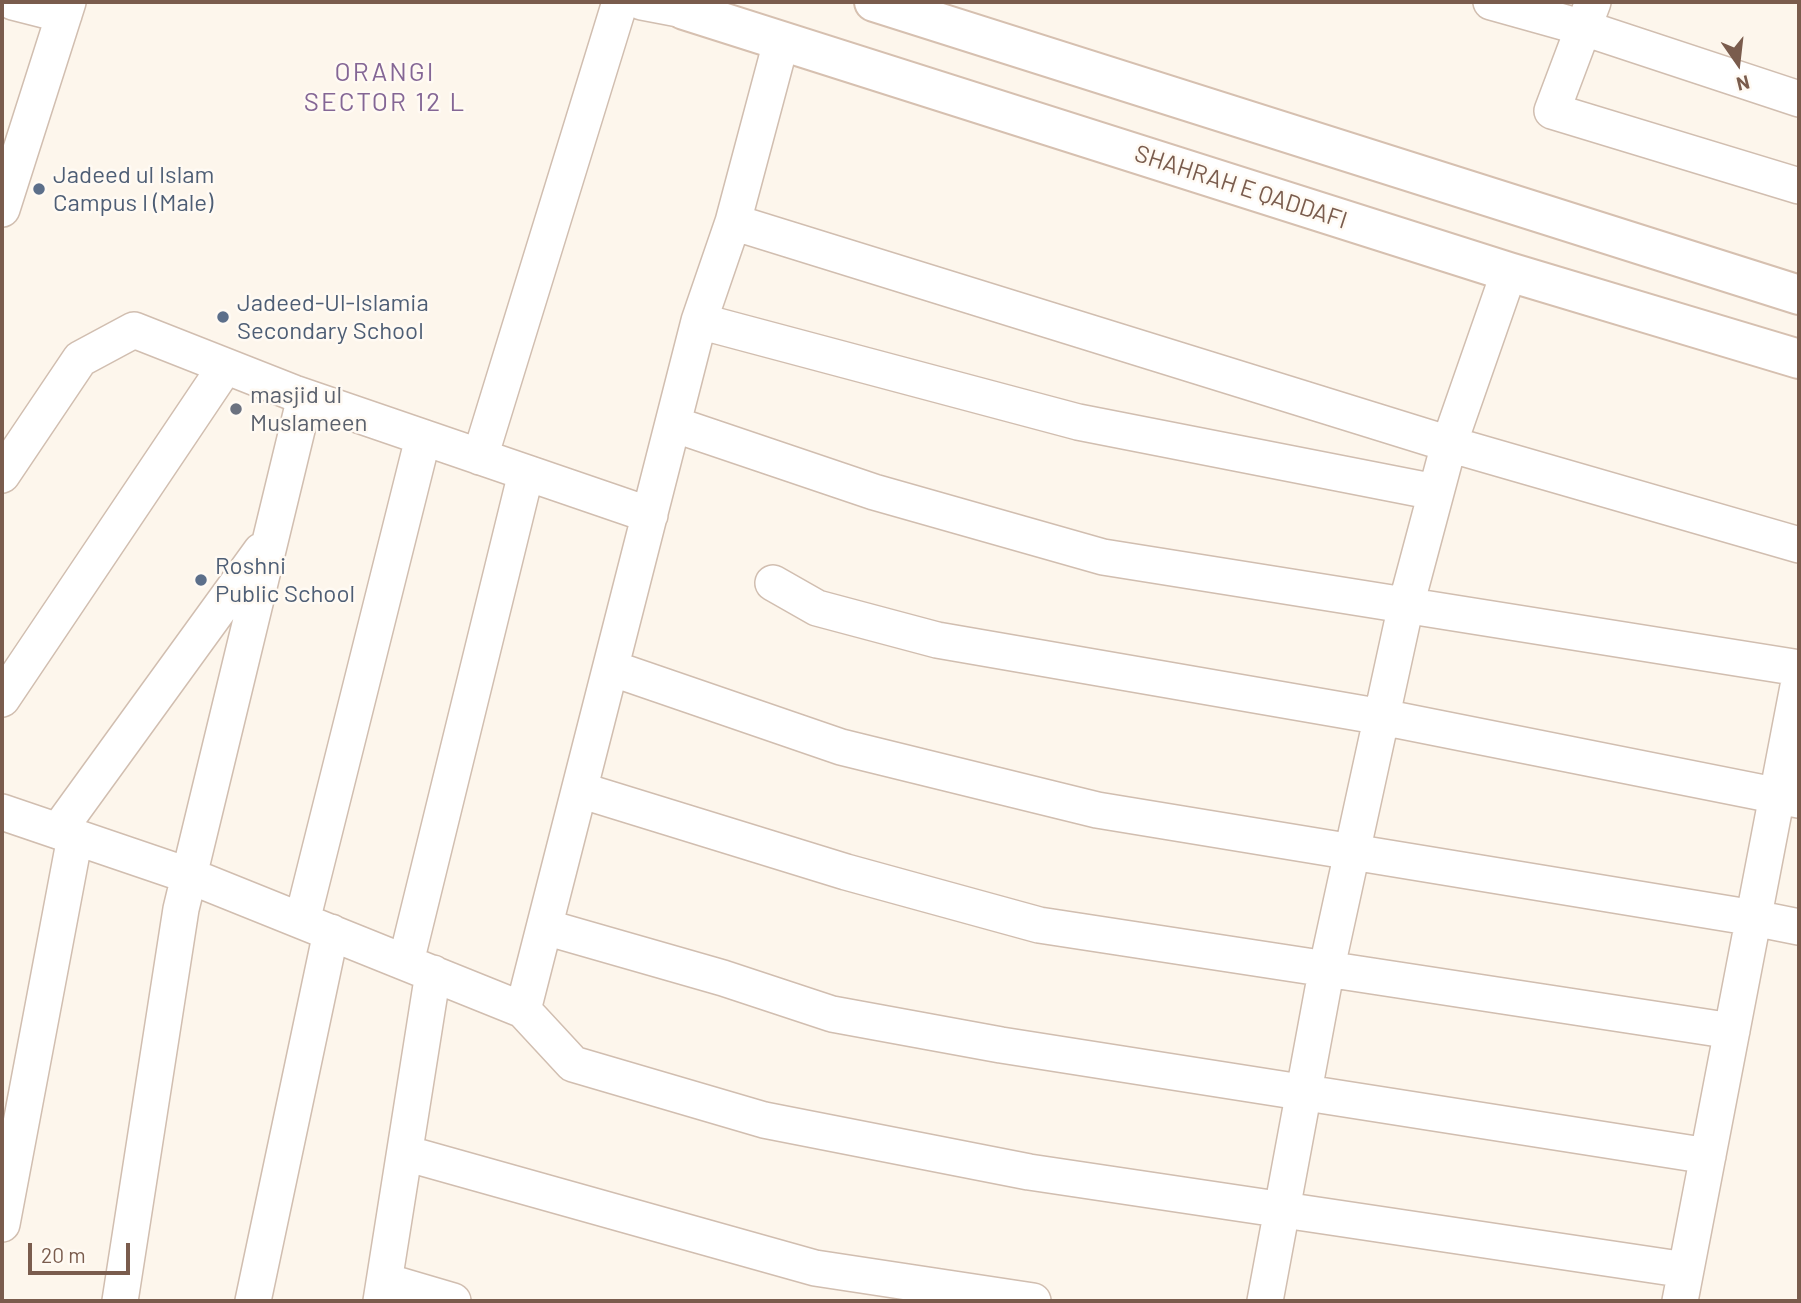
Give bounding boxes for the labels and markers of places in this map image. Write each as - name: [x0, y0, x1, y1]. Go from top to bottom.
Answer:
- place label: Jadeed ul Islam Campus I (Male): [53, 161, 214, 217]
- marker: Jadeed ul Islam Campus I (Male): [31, 181, 47, 197]
- place label: Jadeed-Ul-Islamia Secondary School: [237, 289, 429, 345]
- marker: Jadeed-Ul-Islamia Secondary School: [215, 309, 231, 325]
- place label: masjid ul Muslameen: [250, 381, 368, 437]
- marker: masjid ul Muslameen: [228, 401, 244, 417]
- place label: Roshni Public School: [215, 552, 355, 608]
- marker: Roshni Public School: [193, 572, 209, 588]

